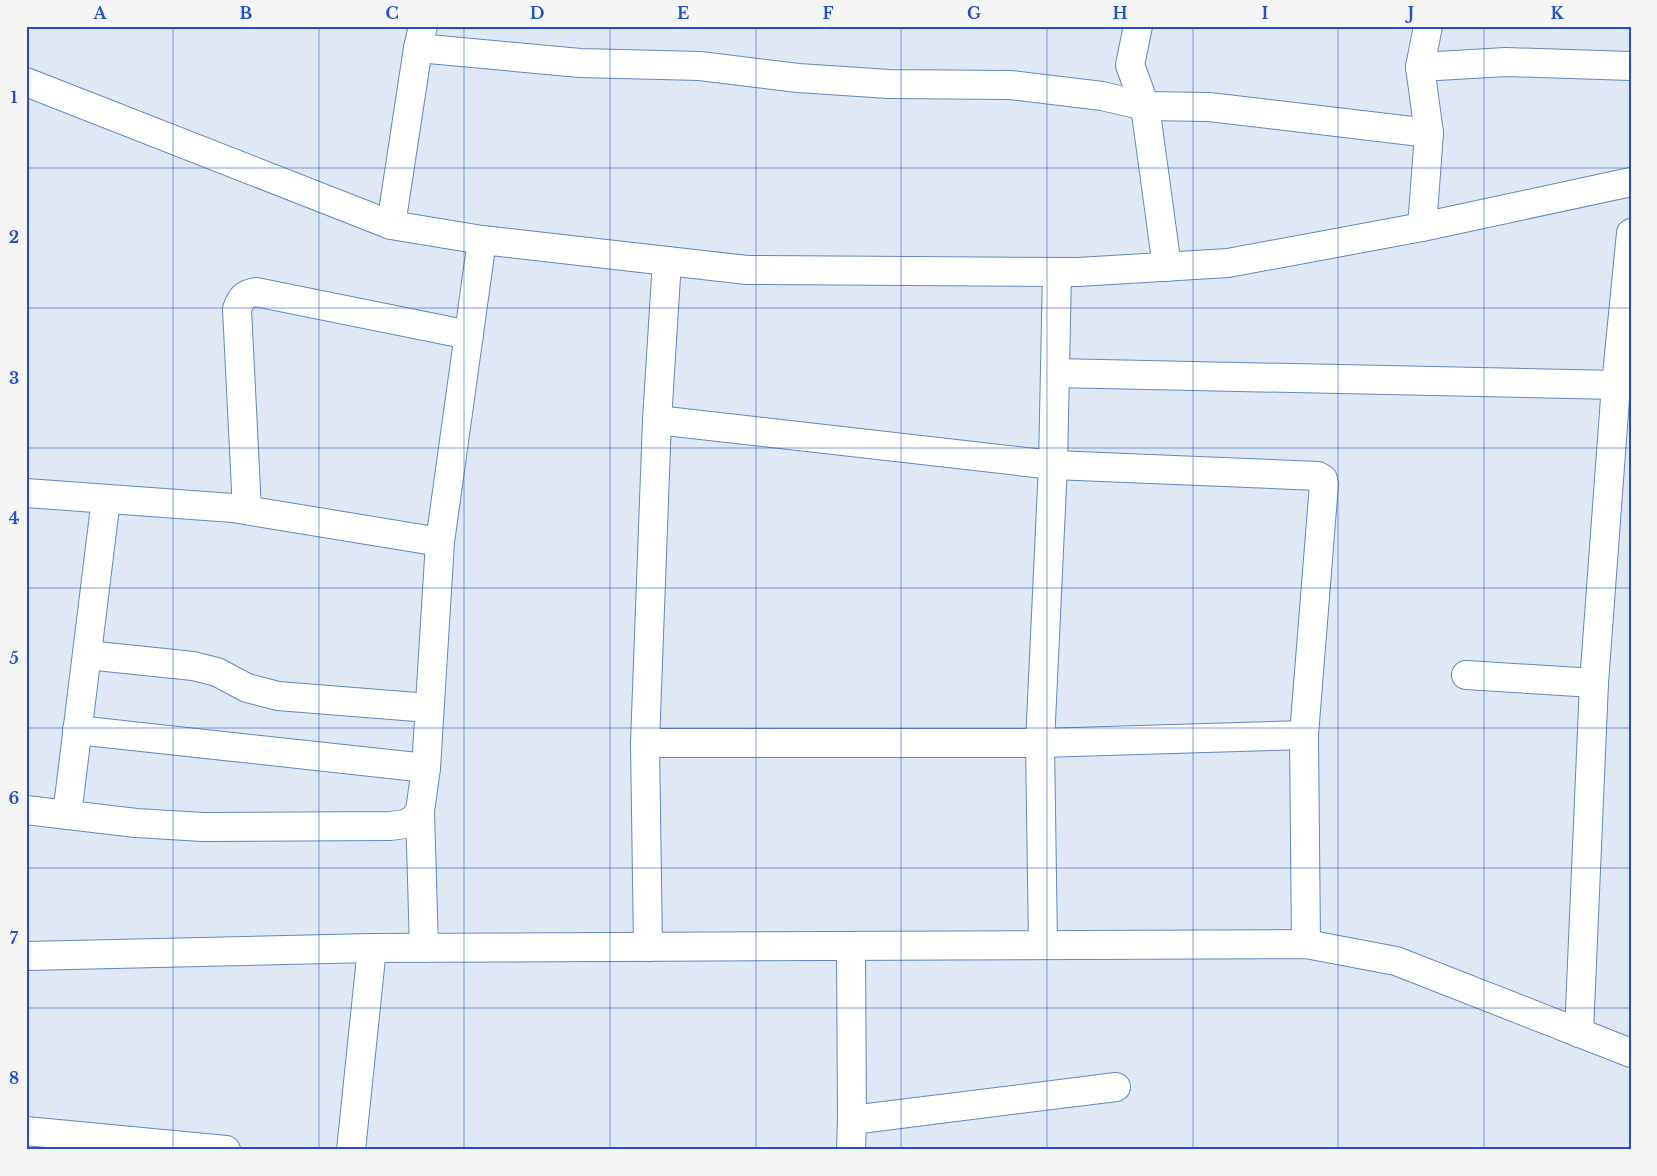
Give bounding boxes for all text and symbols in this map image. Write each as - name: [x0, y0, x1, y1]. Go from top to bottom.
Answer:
- text: A: [93, 3, 108, 23]
- text: B: [240, 3, 253, 23]
- text: C: [385, 3, 399, 23]
- text: D: [530, 3, 544, 23]
- text: E: [677, 3, 689, 23]
- text: F: [822, 3, 834, 23]
- text: G: [967, 3, 981, 23]
- text: H: [1112, 3, 1128, 23]
- text: I: [1262, 3, 1269, 23]
- text: J: [1405, 3, 1414, 23]
- text: K: [1550, 3, 1564, 23]
- text: 1: [11, 87, 18, 107]
- text: 2: [9, 227, 19, 247]
- text: 3: [9, 368, 19, 388]
- text: 4: [9, 508, 19, 528]
- text: 5: [9, 648, 19, 668]
- text: 6: [9, 788, 20, 808]
- text: 7: [10, 928, 19, 948]
- text: 8: [9, 1068, 19, 1088]

